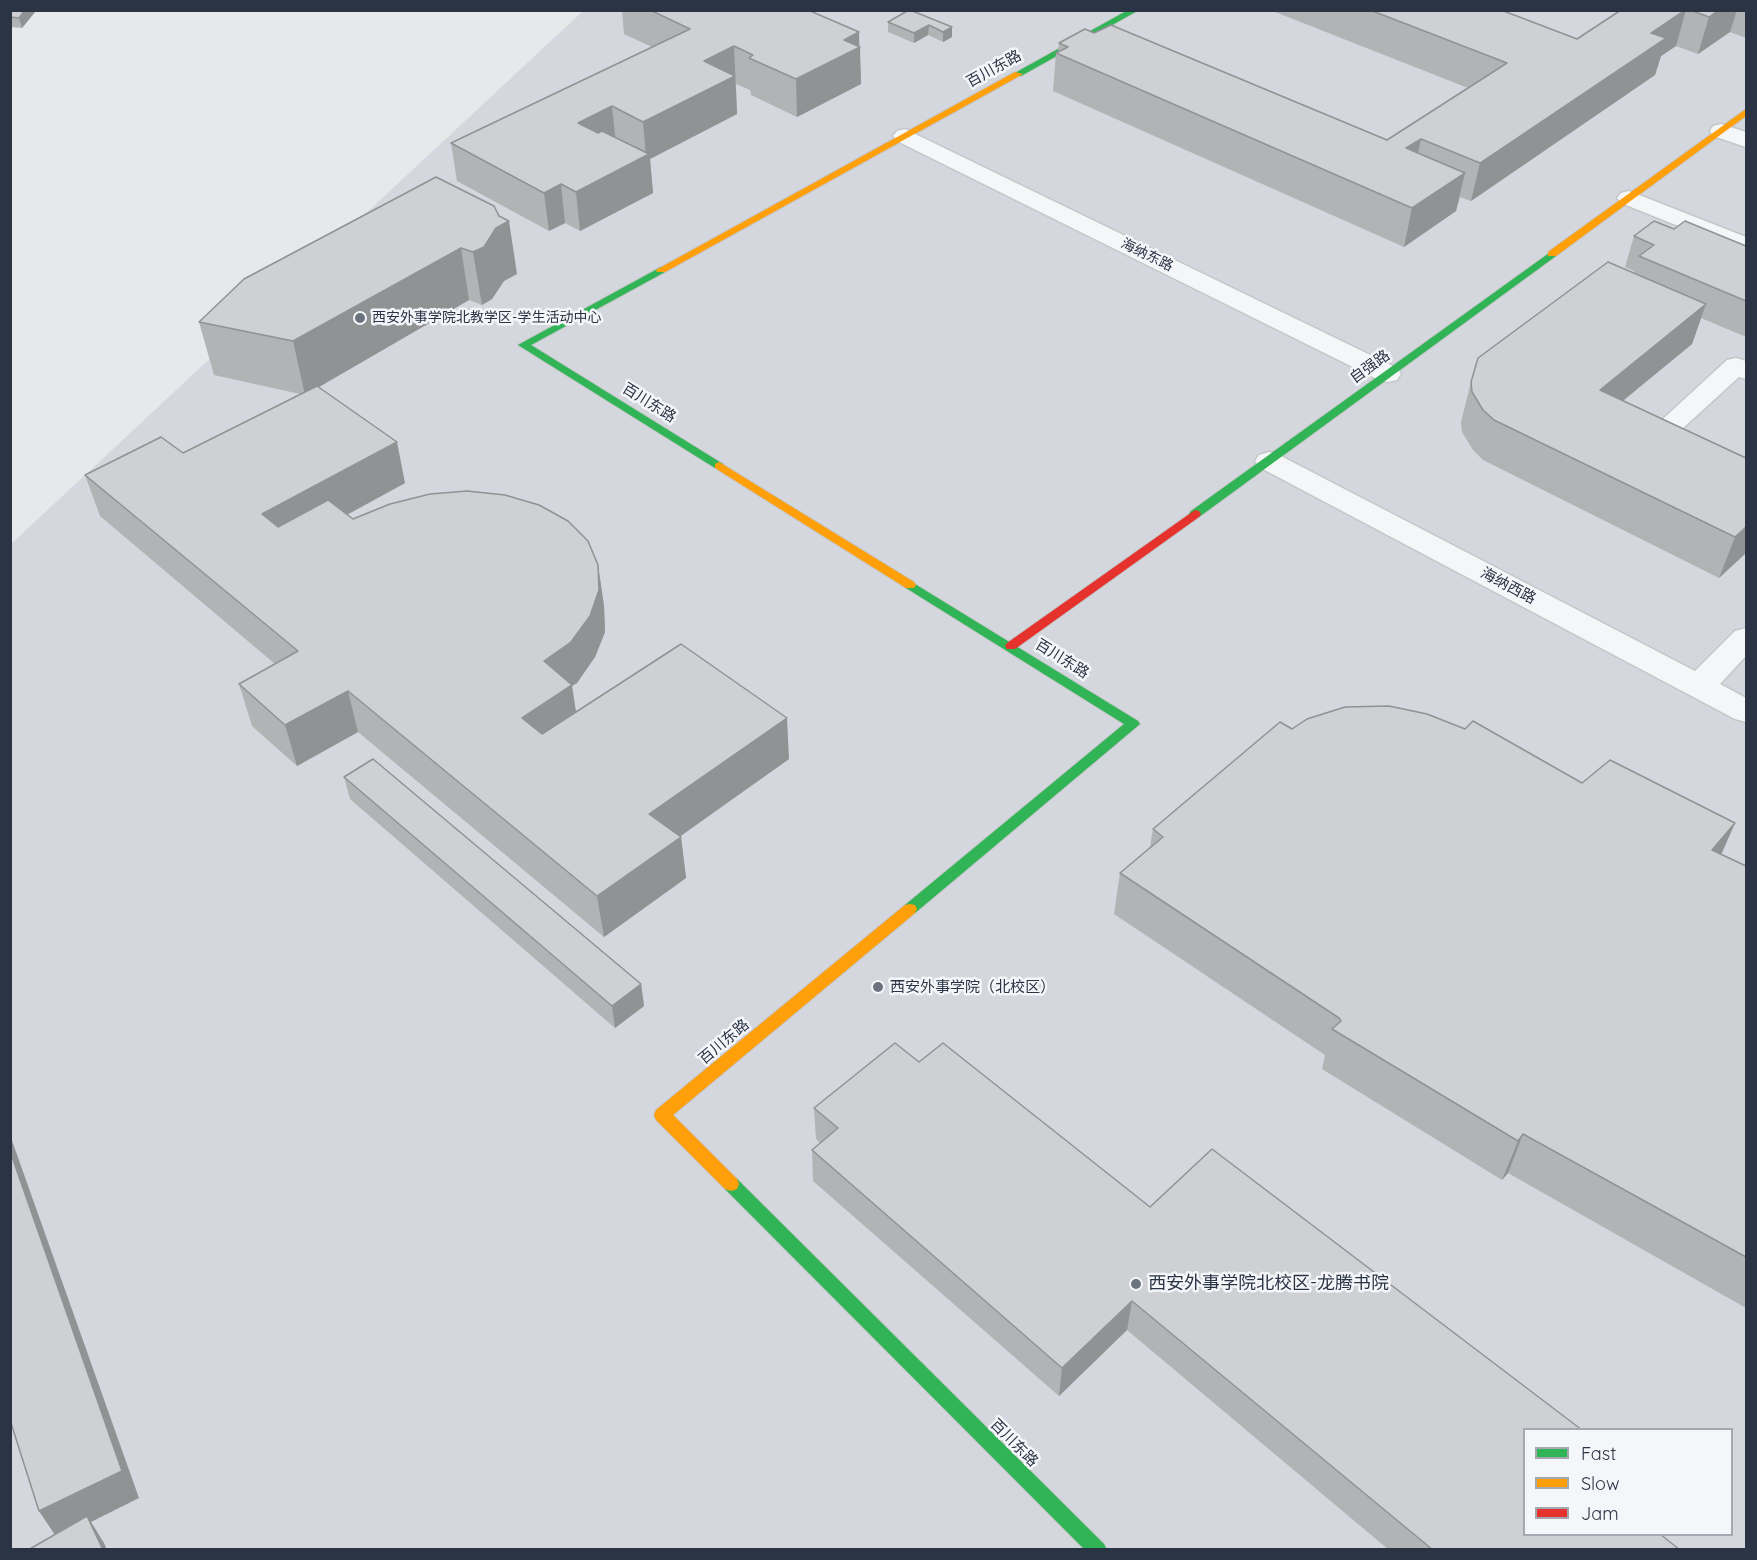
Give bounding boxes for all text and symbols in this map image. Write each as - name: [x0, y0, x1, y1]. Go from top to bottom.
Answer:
- street label: 百川东路: [963, 47, 1025, 91]
- street label: 海纳东路: [1118, 235, 1176, 275]
- place label: 西安外事学院北教学区-学生活动中心: [372, 310, 601, 326]
- marker: 西安外事学院北教学区-学生活动中心: [353, 311, 367, 325]
- street label: 自强路: [1347, 346, 1393, 388]
- street label: 百川东路: [619, 379, 679, 427]
- street label: 海纳西路: [1477, 564, 1539, 608]
- street label: 百川东路: [1032, 635, 1092, 683]
- place label: 西安外事学院（北校区）: [890, 978, 1055, 996]
- marker: 西安外事学院（北校区）: [871, 980, 885, 994]
- street label: 百川东路: [695, 1016, 753, 1068]
- place label: 西安外事学院北校区-龙腾书院: [1148, 1273, 1389, 1295]
- marker: 西安外事学院北校区-龙腾书院: [1129, 1277, 1143, 1291]
- street label: 百川东路: [986, 1415, 1042, 1471]
- legend: [1523, 1428, 1733, 1536]
- text: Fast: [1581, 1442, 1616, 1465]
- text: Slow: [1581, 1472, 1619, 1495]
- text: Jam: [1581, 1502, 1619, 1525]

